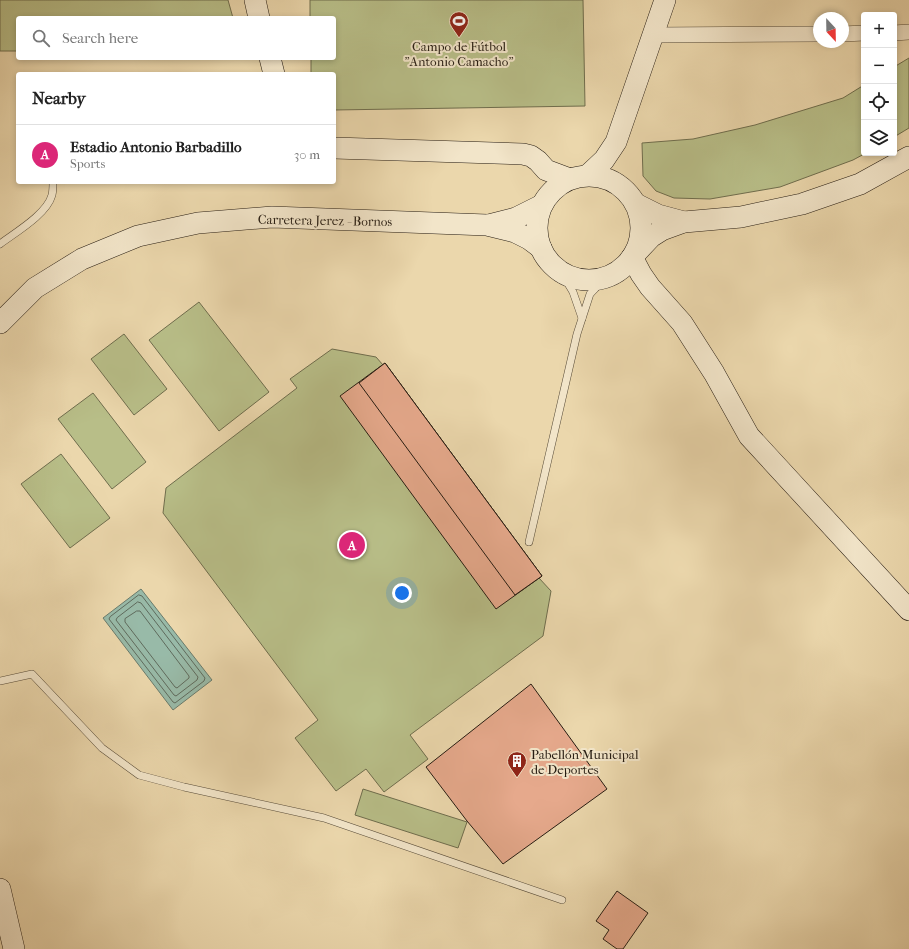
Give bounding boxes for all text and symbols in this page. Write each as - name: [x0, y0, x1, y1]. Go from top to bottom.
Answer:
- sports icon: Campo de Fútbol "Antonio Camacho": [448, 10, 470, 38]
- north arrow: [813, 12, 849, 48]
- map controls: [861, 12, 897, 156]
- button: +: [861, 12, 897, 48]
- search box: [16, 16, 336, 60]
- icon: search: [30, 27, 52, 49]
- text: Search here: [62, 29, 138, 47]
- place label: Campo de Fútbol "Antonio Camacho": [405, 39, 513, 69]
- button: −: [861, 48, 897, 84]
- button: locate: [861, 84, 897, 120]
- text: Nearby: [32, 88, 86, 108]
- button: layers: [861, 120, 897, 156]
- text: Estadio Antonio Barbadillo: [70, 138, 242, 156]
- text: A: [41, 147, 49, 162]
- text: 30 m: [294, 147, 320, 162]
- text: Sports: [70, 156, 105, 171]
- street label: Carretera Jerez - Bornos: [258, 212, 393, 229]
- pin: A: [339, 530, 365, 560]
- your location: [392, 583, 412, 603]
- place label: Pabellón Municipal de Deportes: [531, 747, 639, 777]
- building icon: Pabellón Municipal de Deportes: [506, 750, 528, 778]

